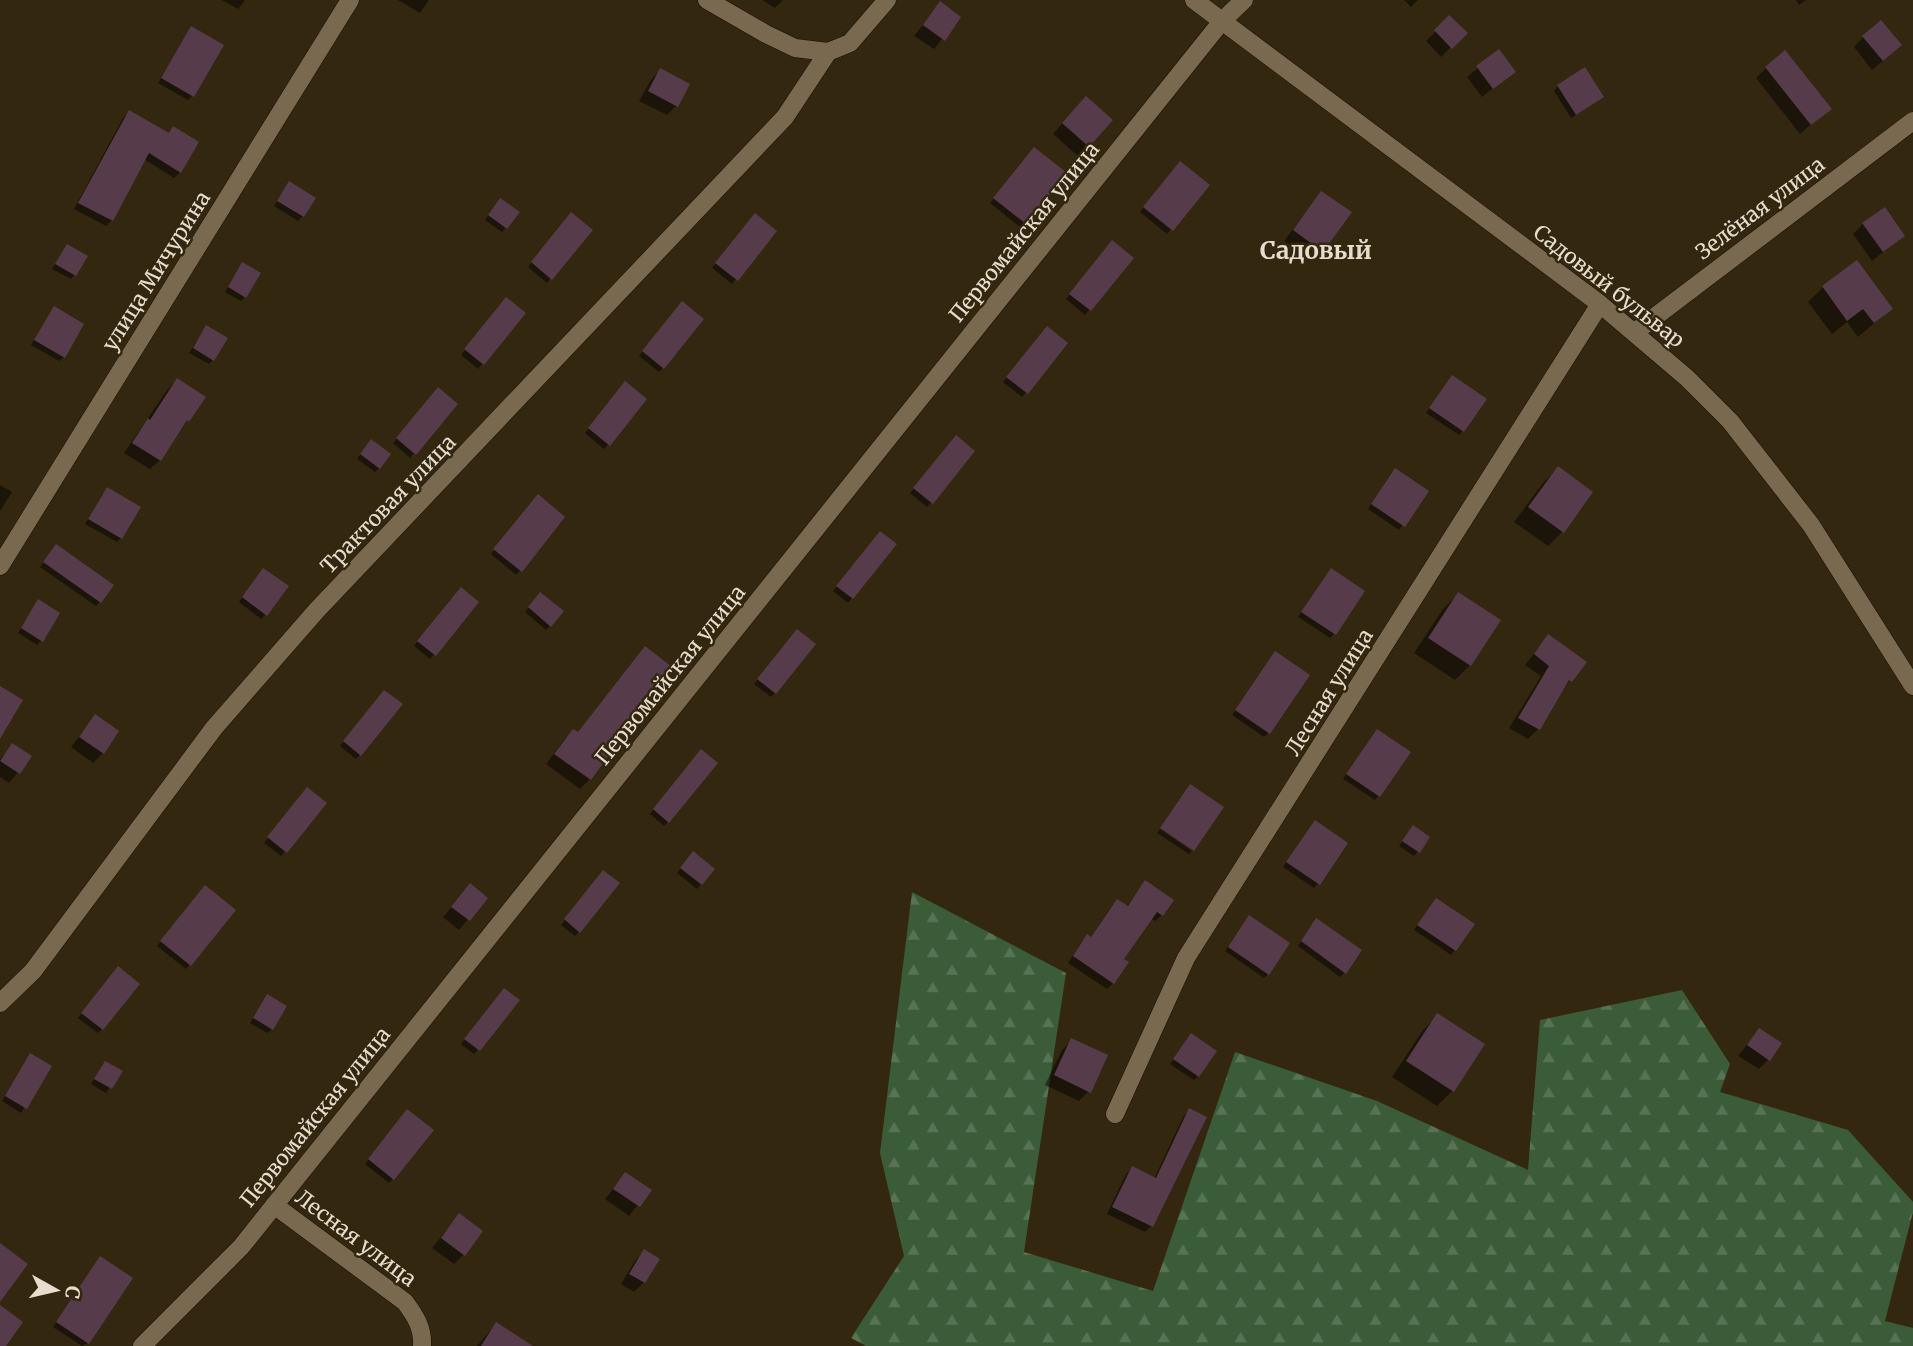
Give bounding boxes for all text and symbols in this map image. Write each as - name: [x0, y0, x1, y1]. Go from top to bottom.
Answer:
- street label: Первомайская улица: [943, 136, 1105, 328]
- street label: Зелёная улица: [1690, 151, 1830, 265]
- street label: улица Мичурина: [96, 186, 216, 356]
- street label: Садовый бульвар: [1528, 219, 1690, 353]
- district label: Садовый: [1260, 235, 1372, 266]
- street label: Трактовая улица: [315, 429, 461, 579]
- street label: Первомайская улица: [589, 579, 751, 771]
- street label: Лесная улица: [1279, 624, 1379, 760]
- street label: Первомайская улица: [234, 1021, 396, 1213]
- street label: Лесная улица: [290, 1184, 422, 1292]
- north arrow: [21, 1255, 91, 1325]
- text: С: [60, 1284, 86, 1300]

